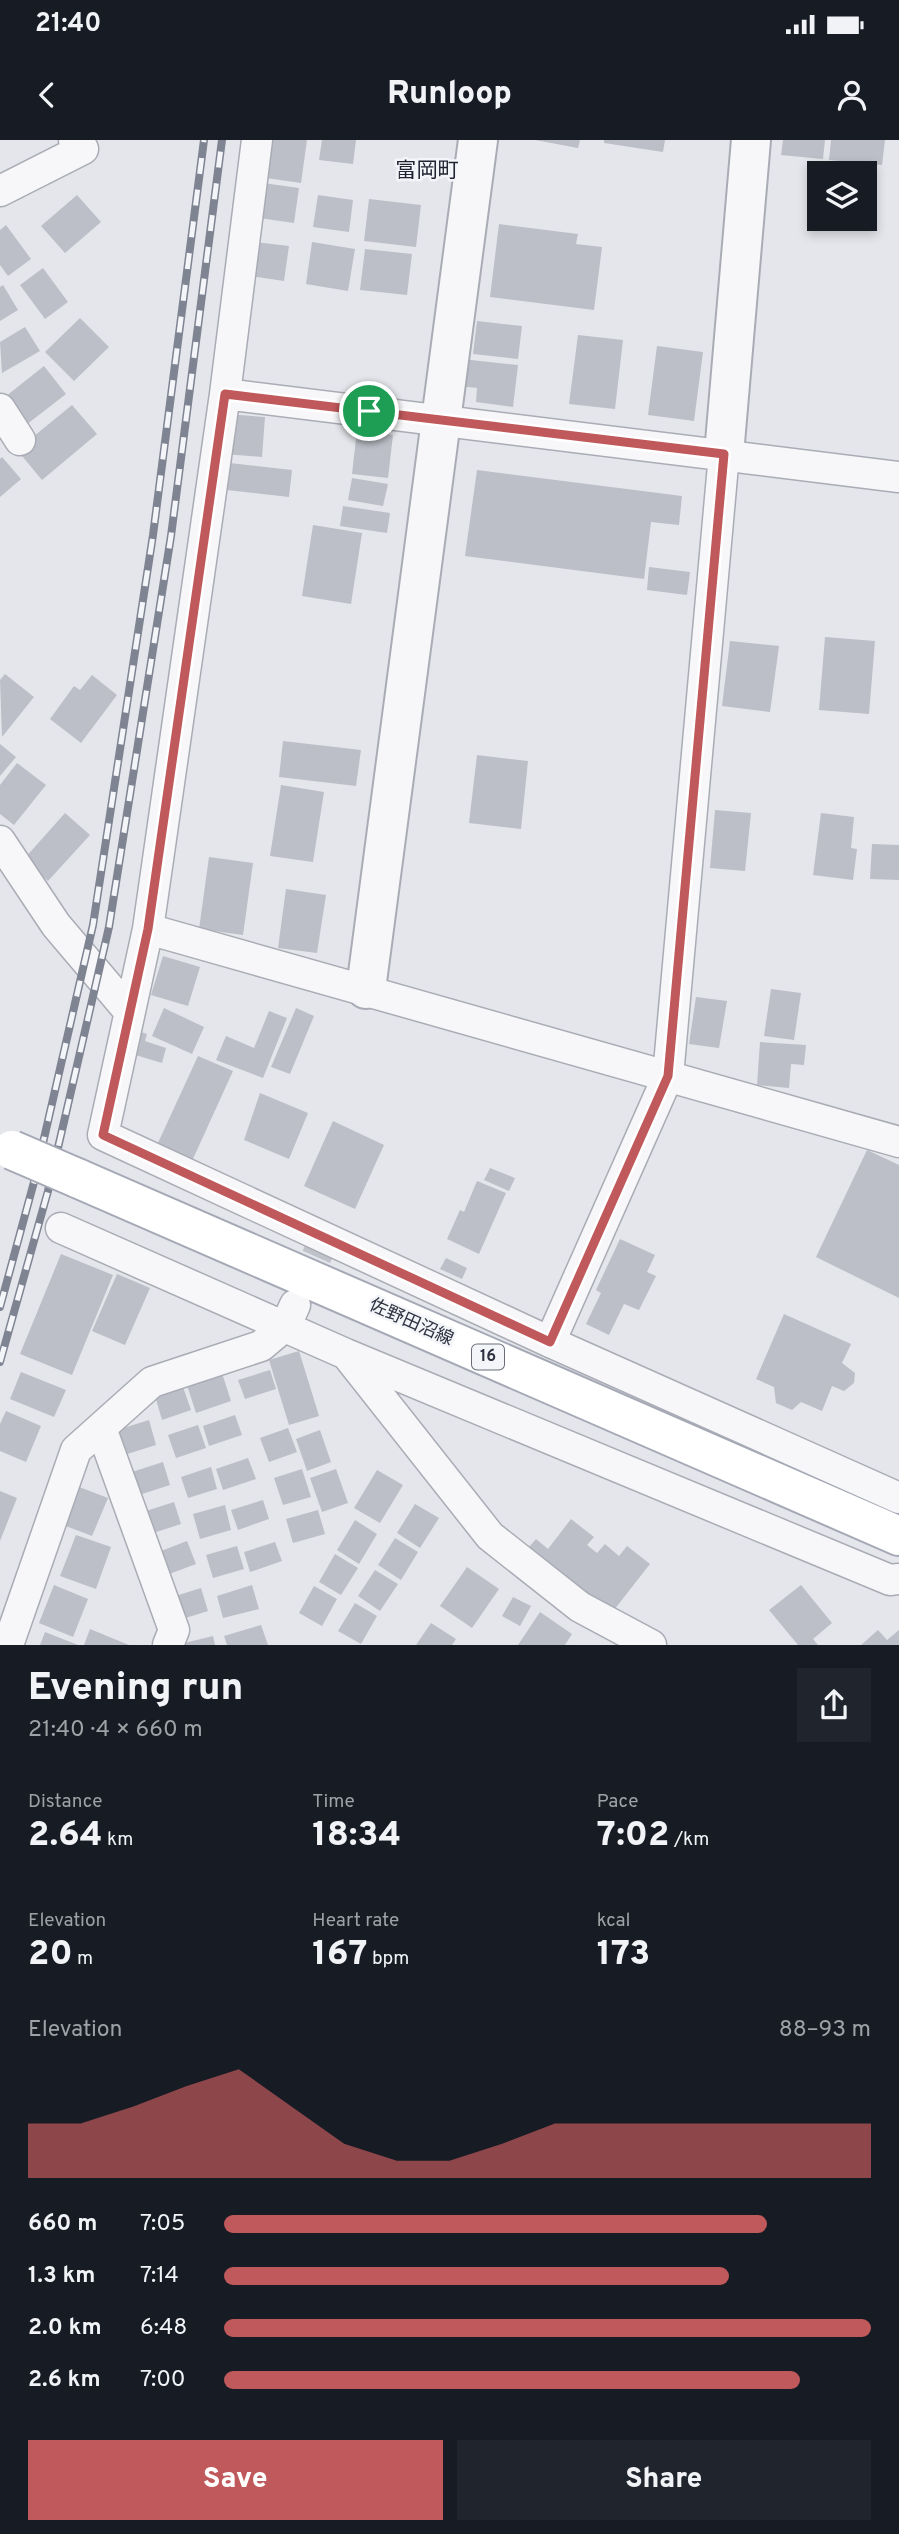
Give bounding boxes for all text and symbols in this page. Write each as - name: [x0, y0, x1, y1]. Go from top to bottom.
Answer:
- text: 21:40: [35, 8, 101, 41]
- text: Runloop: [387, 75, 512, 115]
- icon: back: [28, 76, 66, 114]
- icon: person: [833, 76, 871, 114]
- district label: 富岡町: [396, 158, 459, 185]
- map controls: [807, 161, 877, 231]
- button: layers: [807, 161, 877, 231]
- pin: [339, 381, 399, 441]
- icon: arrive: [350, 392, 388, 430]
- street label: 佐野田沼線: [365, 1294, 457, 1352]
- road number: 16: [472, 1344, 504, 1370]
- text: Evening run: [28, 1665, 243, 1714]
- button: share: [797, 1668, 871, 1742]
- text: 21:40 · 4 × 660 m: [28, 1716, 203, 1745]
- text: Distance: [28, 1790, 103, 1814]
- text: Time: [312, 1790, 355, 1814]
- text: Pace: [597, 1790, 638, 1814]
- text: 2.64: [28, 1814, 103, 1858]
- text: 18:34: [312, 1814, 401, 1858]
- text: 7:02: [597, 1814, 669, 1858]
- text: km: [103, 1828, 133, 1852]
- text: /km: [669, 1828, 709, 1852]
- text: Elevation: [28, 1909, 106, 1933]
- text: Heart rate: [312, 1909, 399, 1933]
- text: kcal: [597, 1909, 630, 1933]
- text: 20: [28, 1933, 73, 1977]
- text: 167: [312, 1933, 368, 1977]
- text: 173: [597, 1933, 650, 1977]
- text: m: [73, 1947, 93, 1971]
- text: bpm: [368, 1947, 409, 1971]
- text: Elevation: [28, 2016, 123, 2045]
- text: 88–93 m: [779, 2016, 871, 2045]
- text: 660 m: [28, 2210, 97, 2239]
- text: 7:05: [140, 2210, 185, 2239]
- text: 1.3 km: [28, 2262, 95, 2291]
- text: 7:14: [140, 2262, 179, 2291]
- text: 2.0 km: [28, 2314, 102, 2343]
- text: 6:48: [140, 2314, 187, 2343]
- text: 2.6 km: [28, 2366, 101, 2395]
- text: 7:00: [140, 2366, 186, 2395]
- button: Save: [28, 2440, 443, 2520]
- button: Share: [457, 2440, 871, 2520]

